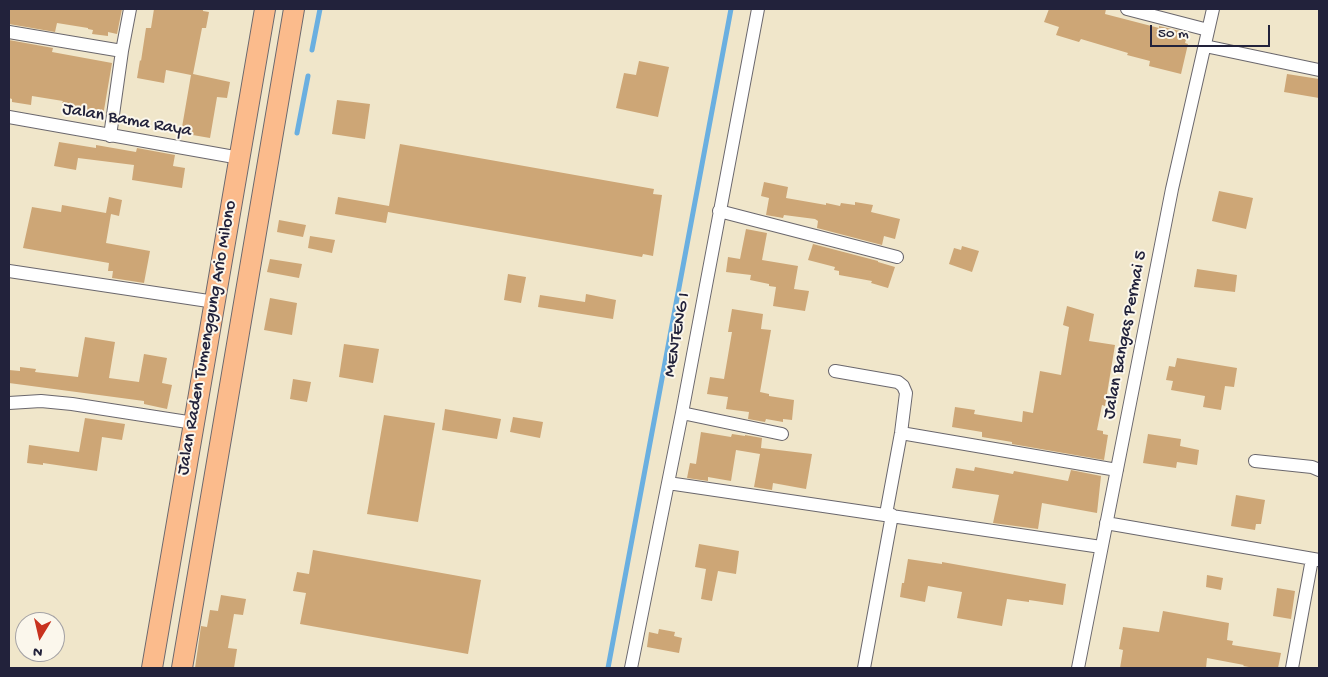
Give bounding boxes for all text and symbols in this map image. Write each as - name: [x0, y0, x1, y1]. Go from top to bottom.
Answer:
- scale bar: [1153, 15, 1273, 47]
- text: 50 m: [1158, 25, 1189, 43]
- street label: Jalan Bama Raya: [61, 99, 193, 143]
- street label: Jalan Raden Tumenggung Ario Milono: [173, 199, 243, 477]
- street label: Jalan Bangas Permai 5: [1099, 249, 1153, 421]
- street label: MENTENG I: [660, 291, 696, 379]
- north arrow: [15, 612, 65, 662]
- text: N: [32, 642, 44, 660]

